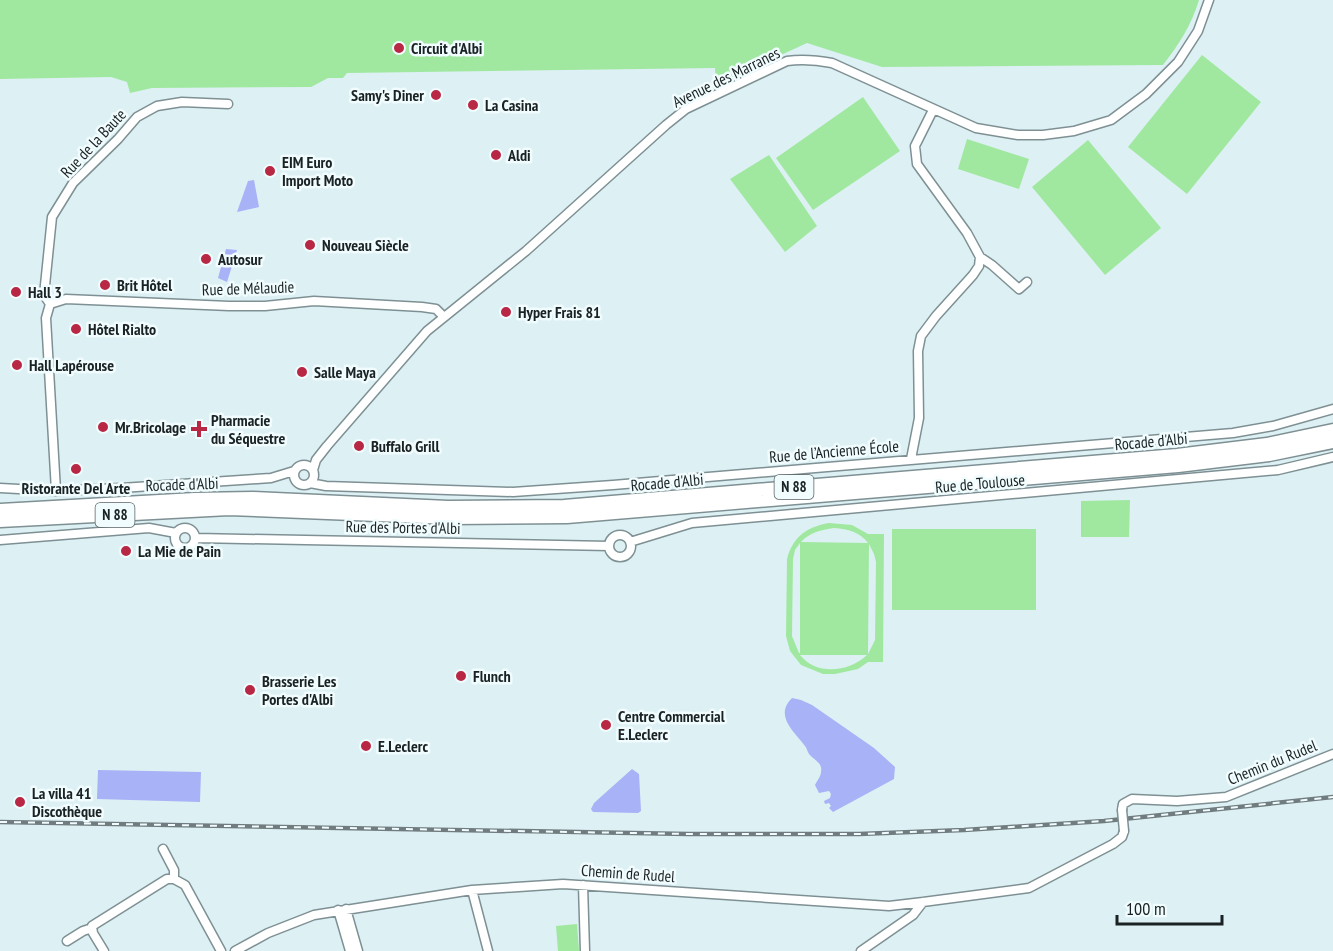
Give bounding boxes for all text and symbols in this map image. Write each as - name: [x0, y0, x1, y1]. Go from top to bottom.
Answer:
- place label: Circuit d'Albi: [411, 38, 483, 58]
- marker: Circuit d'Albi: [392, 41, 406, 55]
- street label: Avenue des Marranes: [669, 42, 783, 112]
- place label: Samy's Diner: [351, 85, 424, 105]
- marker: Samy's Diner: [429, 88, 443, 102]
- place label: La Casina: [485, 95, 539, 115]
- marker: La Casina: [466, 98, 480, 112]
- street label: Rue de la Baute: [56, 104, 130, 182]
- place label: Aldi: [507, 145, 531, 165]
- marker: Aldi: [489, 148, 503, 162]
- place label: EIM Euro Import Moto: [282, 152, 353, 190]
- marker: EIM Euro Import Moto: [263, 164, 277, 178]
- place label: Nouveau Siècle: [322, 235, 409, 255]
- marker: Nouveau Siècle: [303, 238, 317, 252]
- place label: Autosur: [217, 249, 263, 269]
- marker: Autosur: [199, 252, 213, 266]
- place label: Brit Hôtel: [117, 275, 172, 295]
- street label: Rue de Mélaudie: [201, 276, 295, 300]
- marker: Brit Hôtel: [98, 278, 112, 292]
- place label: Hall 3: [28, 282, 62, 302]
- marker: Hall 3: [9, 285, 23, 299]
- place label: Hyper Frais 81: [518, 302, 601, 322]
- marker: Hyper Frais 81: [499, 305, 513, 319]
- place label: Hôtel Rialto: [88, 319, 156, 339]
- marker: Hôtel Rialto: [69, 322, 83, 336]
- place label: Hall Lapérouse: [29, 355, 114, 375]
- marker: Hall Lapérouse: [10, 358, 24, 372]
- place label: Salle Maya: [314, 362, 376, 382]
- marker: Salle Maya: [295, 365, 309, 379]
- place label: Pharmacie du Séquestre: [211, 410, 285, 448]
- place label: Mr.Bricolage: [115, 417, 186, 437]
- marker: Mr.Bricolage: [96, 420, 110, 434]
- marker: Pharmacie du Séquestre: [192, 422, 206, 436]
- street label: Rocade d'Albi: [1114, 428, 1188, 454]
- street label: Rue de l’Ancienne École: [768, 435, 900, 467]
- place label: Buffalo Grill: [371, 436, 439, 456]
- marker: Buffalo Grill: [352, 439, 366, 453]
- marker: Ristorante Del Arte: [69, 462, 83, 476]
- street label: Rocade d'Albi: [630, 469, 704, 495]
- street label: Rue de Toulouse: [934, 469, 1026, 497]
- street label: Rocade d'Albi: [145, 473, 219, 495]
- road number: N 88: [774, 475, 814, 499]
- place label: Ristorante Del Arte: [22, 478, 131, 498]
- road number: N 88: [96, 503, 134, 527]
- street label: Rue des Portes d'Albi: [345, 516, 461, 538]
- place label: La Mie de Pain: [138, 541, 221, 561]
- marker: La Mie de Pain: [119, 544, 133, 558]
- place label: Flunch: [473, 666, 511, 686]
- marker: Flunch: [454, 669, 468, 683]
- place label: Brasserie Les Portes d'Albi: [262, 671, 337, 709]
- marker: Brasserie Les Portes d'Albi: [243, 683, 257, 697]
- place label: Centre Commercial E.Leclerc: [618, 706, 725, 744]
- marker: Centre Commercial E.Leclerc: [599, 718, 613, 732]
- street label: Chemin du Rudel: [1224, 735, 1320, 789]
- place label: E.Leclerc: [378, 736, 429, 756]
- marker: E.Leclerc: [359, 739, 373, 753]
- place label: La villa 41 Discothèque: [32, 783, 102, 821]
- marker: La villa 41 Discothèque: [13, 795, 27, 809]
- street label: Chemin de Rudel: [580, 860, 676, 886]
- scale bar: [1117, 888, 1222, 926]
- text: 100 m: [1126, 897, 1166, 920]

